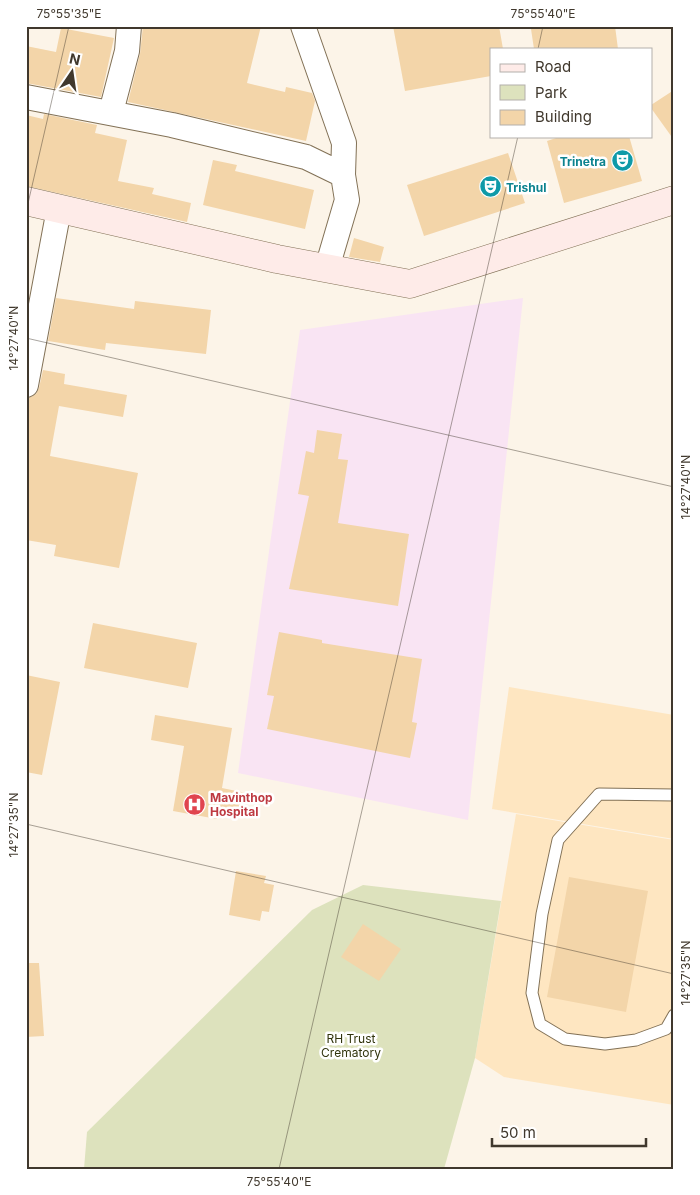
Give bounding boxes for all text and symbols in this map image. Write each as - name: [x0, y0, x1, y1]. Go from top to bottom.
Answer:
- text: 75°55'35"E: [36, 6, 102, 21]
- text: 75°55'40"E: [511, 6, 576, 21]
- north arrow: [48, 48, 98, 98]
- legend: [490, 48, 652, 138]
- text: N: [68, 49, 82, 68]
- text: Road: [535, 57, 571, 76]
- text: Park: [535, 83, 568, 102]
- text: Building: [535, 107, 592, 126]
- theatre icon: Trinetra: [610, 149, 634, 173]
- place label: Trinetra: [560, 154, 606, 169]
- theatre icon: Trishul: [478, 175, 502, 199]
- place label: Trishul: [506, 180, 546, 195]
- text: 14°27'40"N: [6, 306, 21, 370]
- text: 14°27'40"N: [678, 455, 693, 519]
- place label: Mavinthop Hospital: [210, 790, 273, 819]
- hospital icon: Mavinthop Hospital: [182, 792, 206, 816]
- text: 14°27'35"N: [6, 793, 21, 857]
- text: 14°27'35"N: [678, 941, 693, 1005]
- park label: RH Trust Crematory: [321, 1031, 381, 1060]
- scale bar: [492, 1115, 646, 1147]
- text: 50 m: [500, 1123, 536, 1142]
- text: 75°55'40"E: [247, 1174, 312, 1189]

